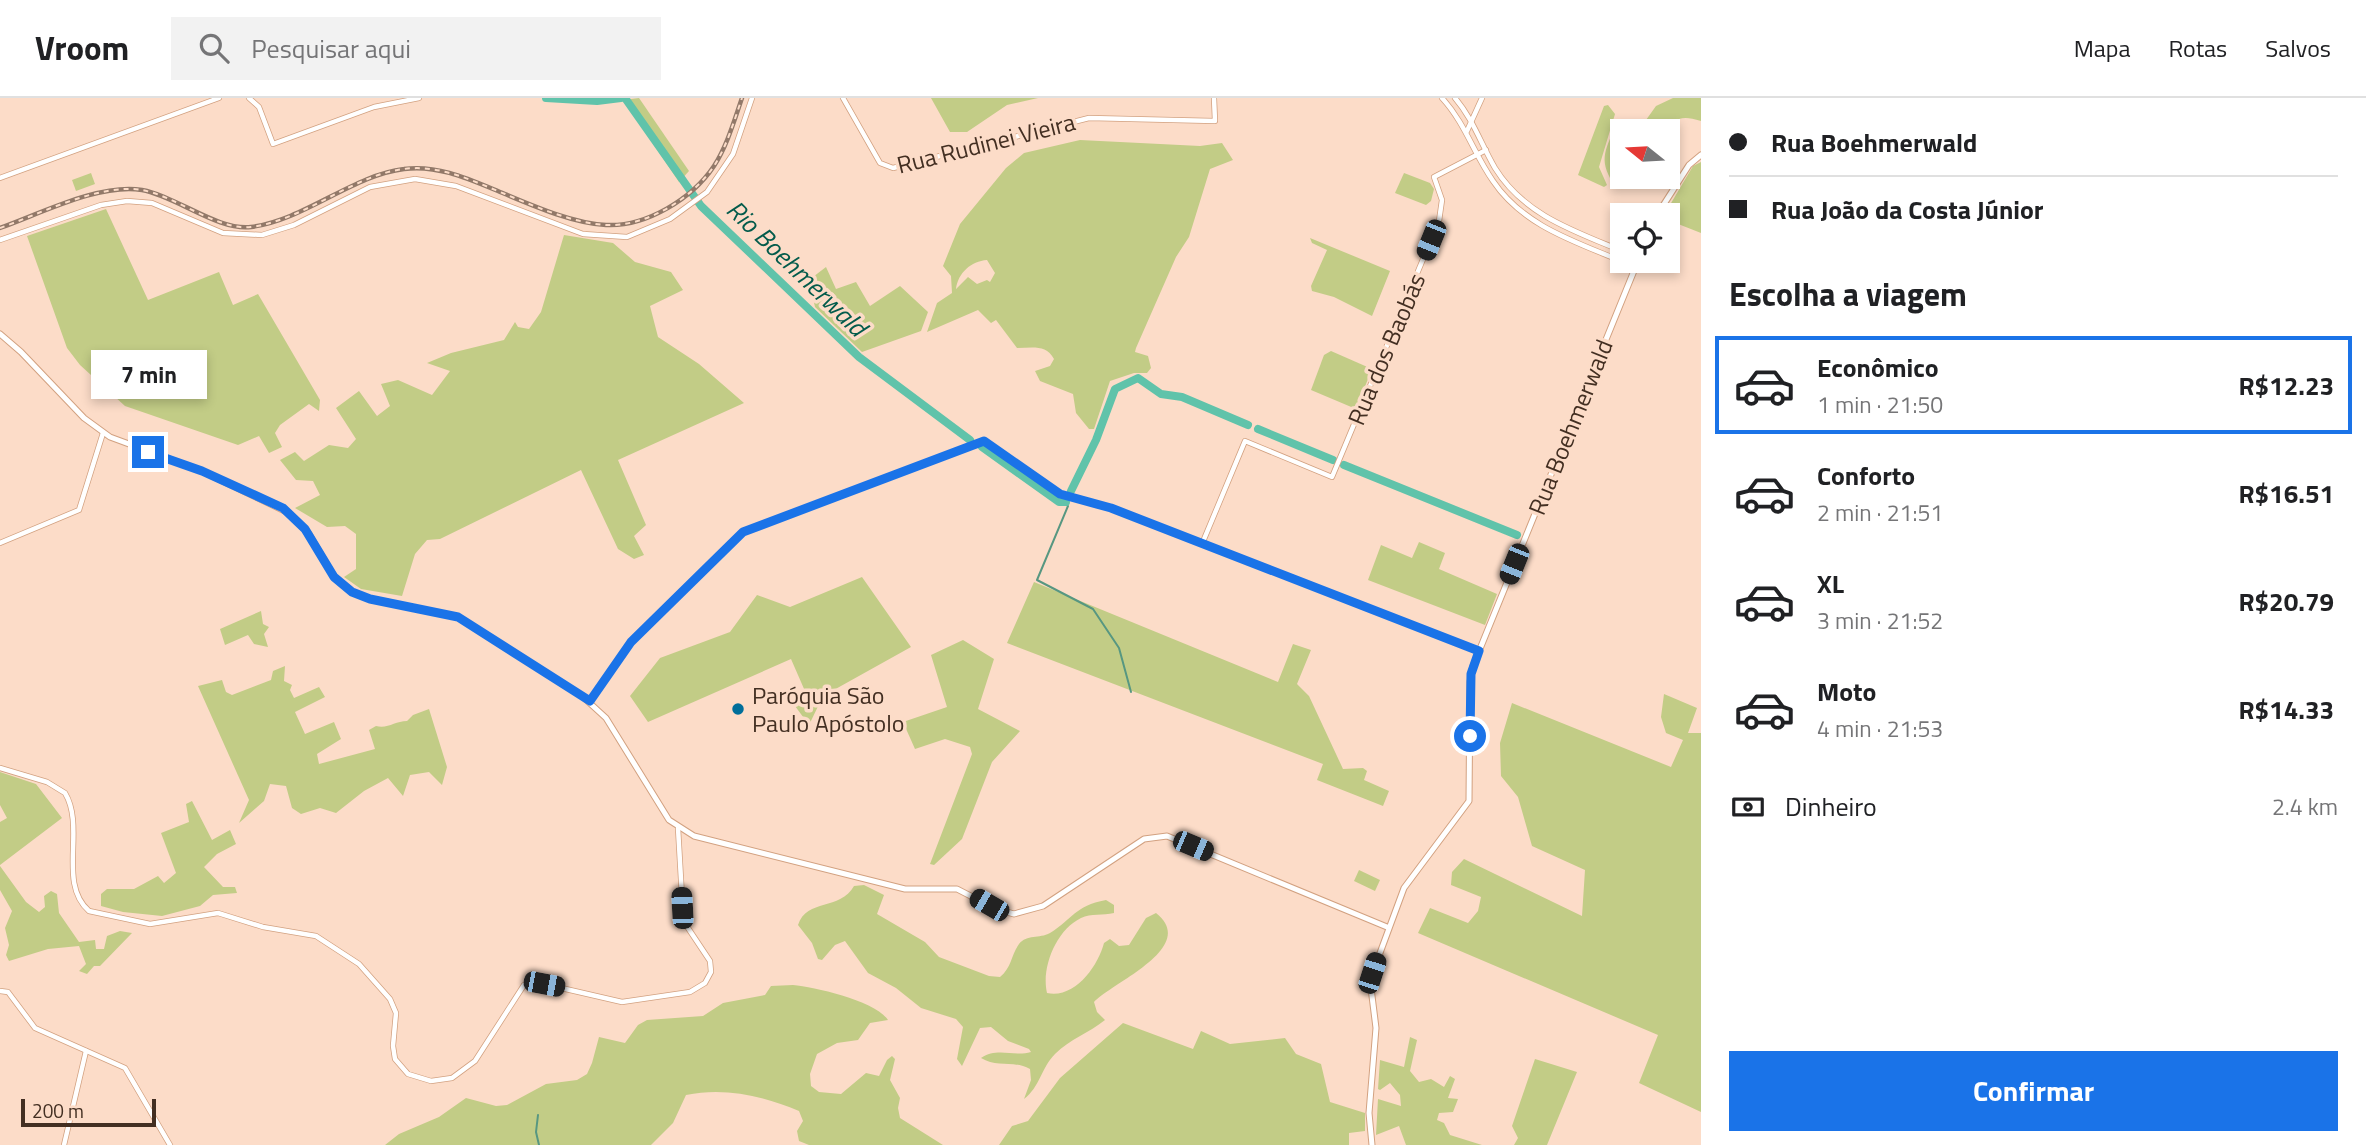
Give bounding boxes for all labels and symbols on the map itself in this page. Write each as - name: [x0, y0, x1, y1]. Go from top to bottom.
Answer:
- street label: Rua Rudinei Vieira: [893, 103, 1079, 183]
- north arrow: [1610, 119, 1680, 189]
- water label: Rio Boehmerwald: [718, 191, 878, 347]
- car: [1414, 217, 1449, 263]
- street label: Rua dos Baobás: [1338, 267, 1434, 431]
- street label: Rua Boehmerwald: [1518, 334, 1622, 520]
- callout: 7 min: [90, 350, 206, 400]
- route end: [132, 436, 164, 468]
- car: [1497, 541, 1532, 587]
- place label: Paróquia São Paulo Apóstolo: [752, 677, 904, 741]
- marker: Paróquia São Paulo Apóstolo: [730, 701, 746, 717]
- route start: [1454, 720, 1486, 752]
- car: [1170, 828, 1217, 864]
- car: [966, 885, 1013, 925]
- car: [671, 886, 694, 930]
- car: [1356, 950, 1389, 996]
- car: [522, 970, 567, 998]
- scale bar: [21, 1096, 156, 1128]

